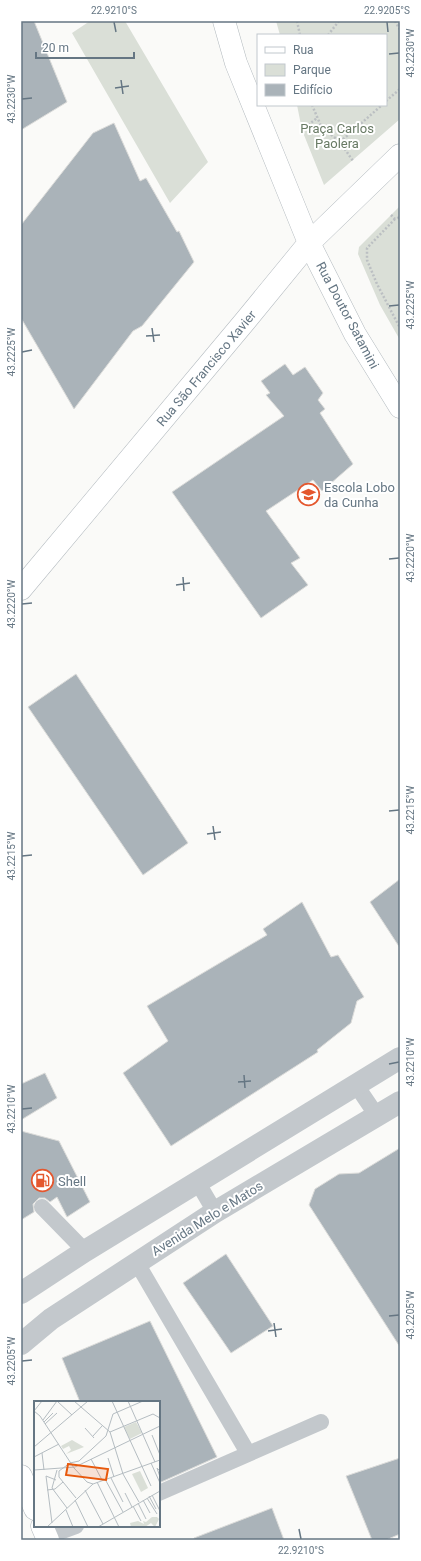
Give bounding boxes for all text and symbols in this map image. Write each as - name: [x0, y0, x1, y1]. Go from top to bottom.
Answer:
- text: 22.9210°S: [91, 5, 137, 16]
- text: 22.9205°S: [364, 5, 410, 16]
- text: 43.2230°W: [405, 28, 416, 77]
- scale bar: [36, 34, 134, 60]
- legend: [257, 34, 387, 106]
- text: 20 m: [42, 41, 69, 55]
- text: Rua: [293, 43, 314, 57]
- text: Parque: [293, 63, 331, 77]
- text: 43.2230°W: [6, 74, 17, 123]
- text: Edifício: [293, 83, 333, 97]
- park label: Praça Carlos Paolera: [300, 121, 374, 151]
- street label: Rua Doutor Satamini: [313, 259, 382, 371]
- text: 43.2225°W: [405, 280, 416, 329]
- street label: Rua São Francisco Xavier: [154, 307, 260, 429]
- text: 43.2225°W: [6, 327, 17, 376]
- place label: Escola Lobo da Cunha: [324, 480, 395, 510]
- school or university icon: Escola Lobo da Cunha: [295, 481, 321, 507]
- text: 43.2220°W: [405, 533, 416, 582]
- text: 43.2220°W: [6, 579, 17, 628]
- text: 43.2215°W: [405, 785, 416, 834]
- text: 43.2215°W: [6, 831, 17, 880]
- text: 43.2210°W: [405, 1037, 416, 1086]
- text: 43.2210°W: [6, 1084, 17, 1133]
- fuel station icon: Shell: [29, 1168, 55, 1194]
- place label: Shell: [58, 1174, 86, 1189]
- street label: Avenida Melo e Matos: [149, 1178, 266, 1259]
- text: 43.2205°W: [405, 1290, 416, 1339]
- text: 43.2205°W: [6, 1336, 17, 1385]
- inset map: [34, 1401, 160, 1527]
- text: 22.9210°S: [278, 1545, 324, 1556]

